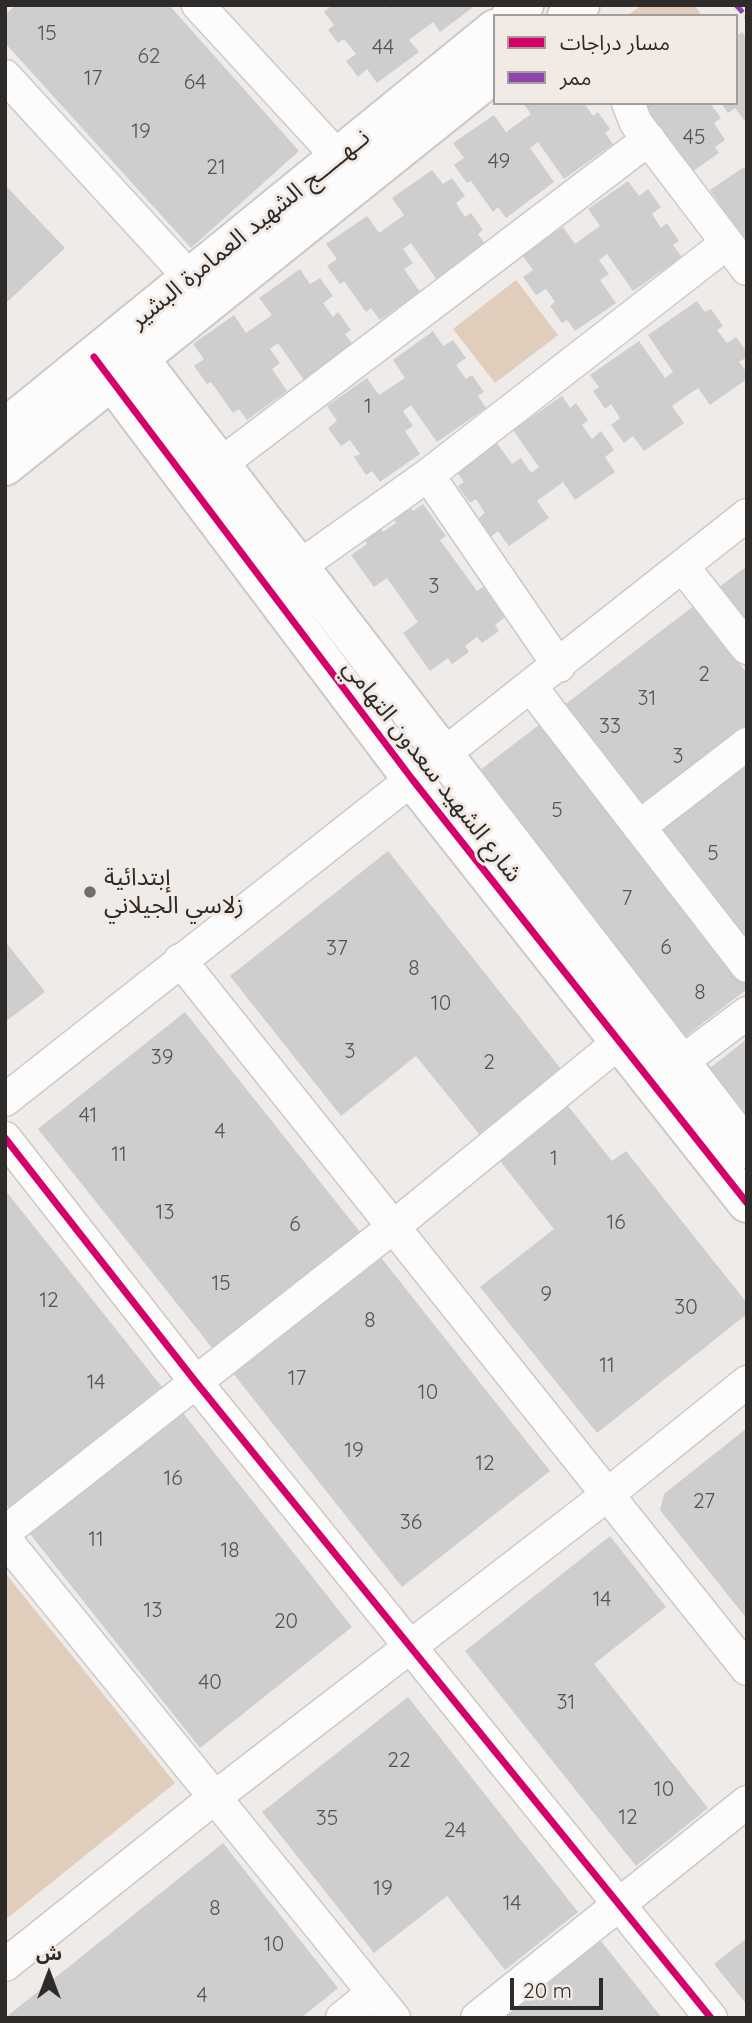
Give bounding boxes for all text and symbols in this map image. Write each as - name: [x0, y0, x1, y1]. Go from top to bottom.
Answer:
- legend: [493, 14, 738, 105]
- house number: 15: [37, 21, 57, 47]
- text: مسار دراجات: [560, 29, 670, 55]
- house number: 44: [372, 35, 394, 61]
- house number: 62: [138, 44, 160, 70]
- text: ممر: [560, 64, 591, 90]
- house number: 17: [84, 66, 102, 92]
- house number: 64: [184, 70, 206, 96]
- house number: 19: [131, 119, 151, 145]
- street label: نــهـــــج الشهيد العمامرة البشير: [124, 123, 376, 335]
- house number: 45: [683, 125, 705, 151]
- house number: 49: [488, 149, 510, 175]
- house number: 21: [206, 155, 226, 181]
- house number: 1: [364, 394, 372, 420]
- house number: 3: [428, 574, 440, 600]
- street label: شارع الشهيد سعدون التهامي: [336, 654, 528, 888]
- house number: 2: [698, 662, 710, 688]
- house number: 31: [638, 686, 656, 712]
- house number: 33: [599, 714, 621, 740]
- house number: 3: [672, 744, 684, 770]
- house number: 5: [551, 798, 563, 824]
- house number: 5: [707, 841, 719, 867]
- place label: إبتدائية زلاسي الجيلاني: [104, 864, 244, 920]
- marker: إبتدائية زلاسي الجيلاني: [82, 884, 98, 900]
- house number: 7: [622, 886, 632, 912]
- house number: 6: [660, 935, 672, 961]
- house number: 37: [326, 936, 348, 962]
- house number: 8: [408, 956, 420, 982]
- house number: 8: [694, 980, 706, 1006]
- house number: 10: [431, 991, 451, 1017]
- house number: 3: [344, 1039, 356, 1065]
- house number: 39: [151, 1045, 173, 1071]
- house number: 2: [483, 1050, 495, 1076]
- house number: 41: [79, 1103, 97, 1129]
- house number: 4: [214, 1119, 226, 1145]
- house number: 11: [111, 1142, 127, 1168]
- house number: 1: [550, 1146, 558, 1172]
- house number: 13: [156, 1200, 174, 1226]
- house number: 16: [606, 1210, 626, 1236]
- house number: 6: [289, 1212, 301, 1238]
- house number: 15: [211, 1271, 231, 1297]
- house number: 9: [540, 1282, 552, 1308]
- house number: 12: [39, 1288, 59, 1314]
- house number: 30: [674, 1295, 698, 1321]
- house number: 8: [364, 1308, 376, 1334]
- house number: 11: [599, 1353, 615, 1379]
- house number: 17: [288, 1366, 306, 1392]
- house number: 14: [87, 1370, 105, 1396]
- house number: 10: [418, 1380, 438, 1406]
- house number: 19: [344, 1438, 364, 1464]
- house number: 12: [475, 1451, 495, 1477]
- house number: 16: [163, 1466, 183, 1492]
- house number: 27: [693, 1489, 715, 1515]
- house number: 36: [400, 1510, 422, 1536]
- house number: 11: [88, 1527, 104, 1553]
- house number: 18: [220, 1538, 240, 1564]
- house number: 14: [593, 1587, 611, 1613]
- house number: 13: [144, 1598, 162, 1624]
- house number: 20: [274, 1609, 298, 1635]
- house number: 40: [198, 1670, 222, 1696]
- house number: 31: [557, 1690, 575, 1716]
- house number: 22: [387, 1748, 411, 1774]
- house number: 10: [654, 1777, 674, 1803]
- house number: 12: [618, 1805, 638, 1831]
- house number: 35: [316, 1806, 338, 1832]
- house number: 24: [444, 1818, 466, 1844]
- house number: 19: [373, 1876, 393, 1902]
- house number: 14: [503, 1891, 521, 1917]
- house number: 8: [209, 1896, 221, 1922]
- house number: 10: [264, 1932, 284, 1958]
- north arrow: [14, 1939, 84, 2009]
- text: ش: [36, 1941, 62, 1965]
- scale bar: [514, 1964, 607, 2008]
- text: 20 m: [523, 1977, 572, 2003]
- house number: 4: [196, 1983, 208, 2009]

